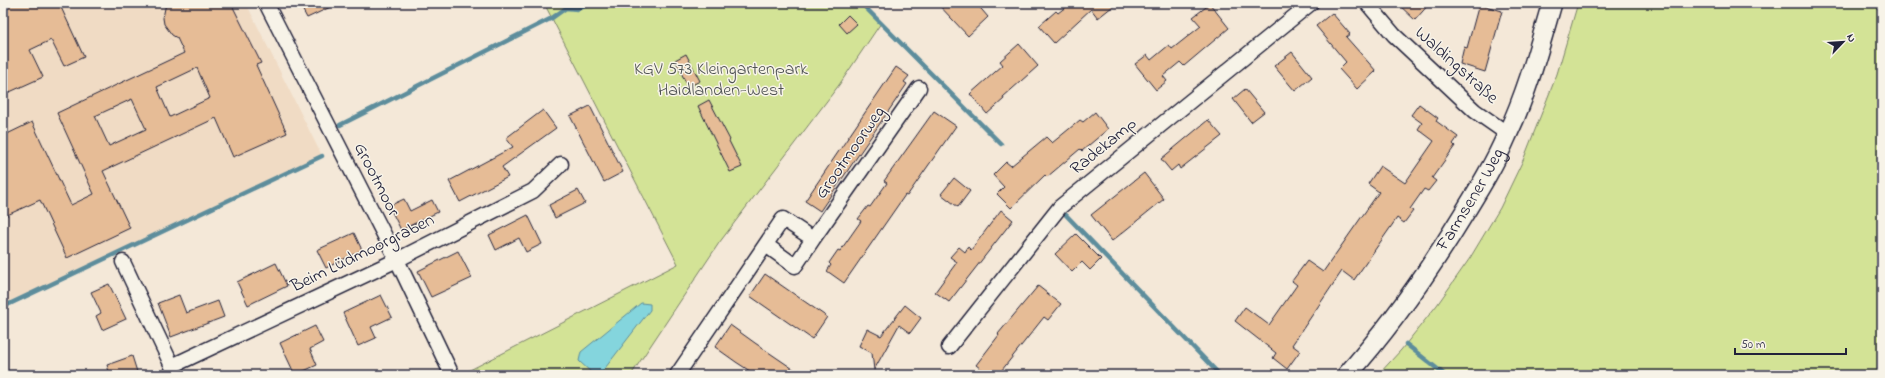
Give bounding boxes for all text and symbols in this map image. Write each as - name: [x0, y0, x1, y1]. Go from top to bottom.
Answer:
- street label: Waldingstraße: [1408, 21, 1504, 112]
- north arrow: [1823, 22, 1863, 62]
- text: N: [1842, 31, 1860, 45]
- park label: KGV 573 Kleingartenpark Haidlanden-West: [634, 57, 808, 104]
- street label: Grootmoorweg: [809, 101, 893, 205]
- street label: Radekamp: [1065, 112, 1143, 182]
- street label: Grootmoor: [346, 138, 406, 222]
- street label: Farmsener Weg: [1430, 144, 1513, 257]
- street label: Beim Lüdmoorgraben: [286, 208, 440, 301]
- scale bar: [1735, 330, 1846, 356]
- text: 50 m: [1741, 336, 1765, 354]

